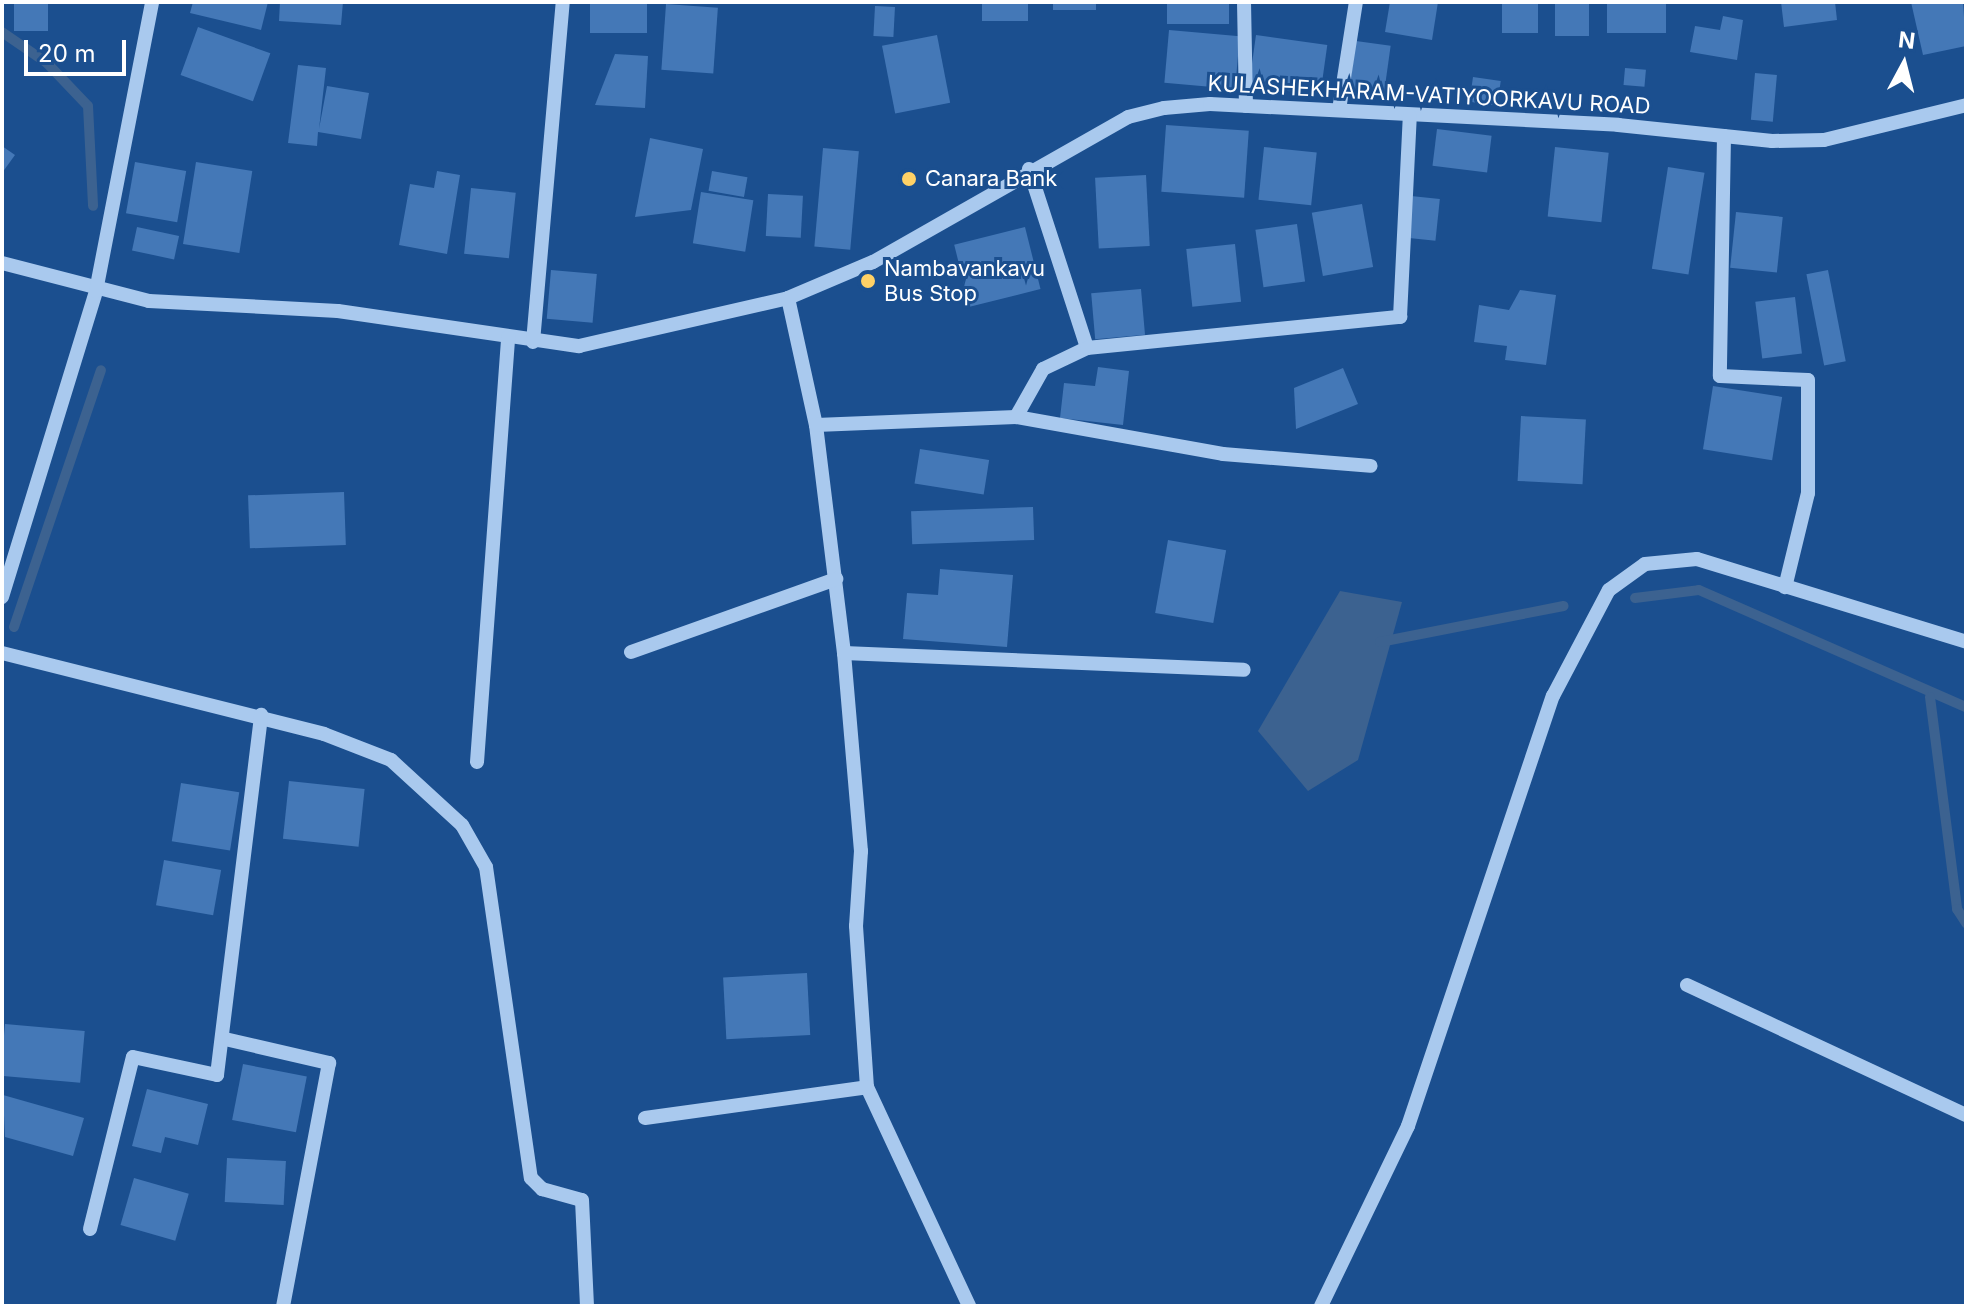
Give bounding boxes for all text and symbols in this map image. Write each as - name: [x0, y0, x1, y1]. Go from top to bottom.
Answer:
- scale bar: [28, 24, 130, 74]
- north arrow: [1864, 24, 1944, 104]
- text: N: [1897, 26, 1917, 54]
- text: 20 m: [38, 39, 96, 68]
- street label: KULASHEKHARAM-VATIYOORKAVU ROAD: [1207, 70, 1651, 120]
- place label: Canara Bank: [925, 166, 1057, 192]
- marker: Canara Bank: [900, 170, 918, 188]
- place label: Nambavankavu Bus Stop: [884, 255, 1045, 306]
- marker: Nambavankavu Bus Stop: [859, 272, 877, 290]

